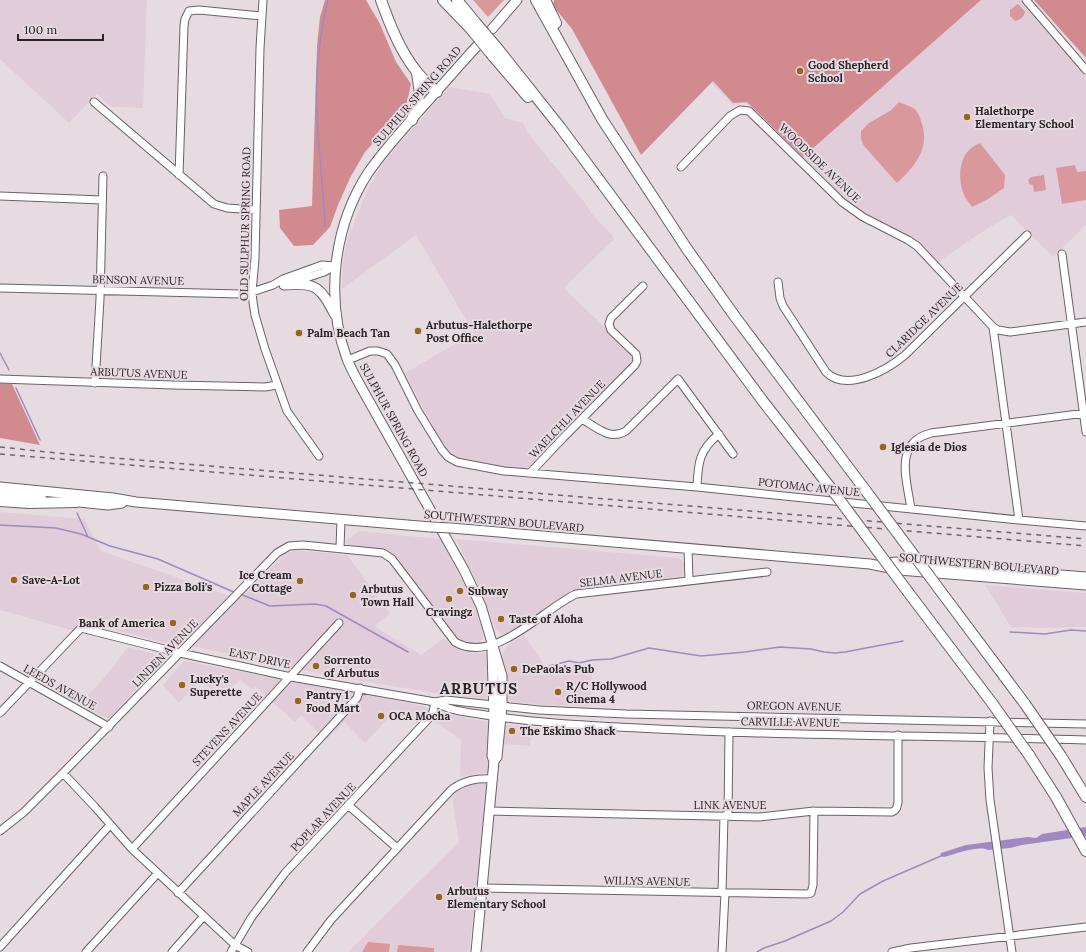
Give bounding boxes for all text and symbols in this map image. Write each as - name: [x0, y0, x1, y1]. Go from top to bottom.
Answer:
- scale bar: [18, 16, 103, 42]
- text: 100 m: [24, 22, 57, 37]
- street label: SULPHUR SPRING ROAD: [370, 43, 464, 149]
- place label: Good Shepherd School: [808, 58, 889, 85]
- marker: Good Shepherd School: [795, 66, 805, 76]
- place label: Halethorpe Elementary School: [975, 104, 1074, 131]
- marker: Halethorpe Elementary School: [962, 112, 972, 122]
- street label: WOODSIDE AVENUE: [776, 120, 864, 206]
- street label: OLD SULPHUR SPRING ROAD: [237, 147, 253, 301]
- street label: BENSON AVENUE: [92, 272, 184, 288]
- street label: CLARIDGE AVENUE: [882, 279, 966, 360]
- place label: Arbutus-Halethorpe Post Office: [426, 318, 532, 345]
- place label: Palm Beach Tan: [307, 326, 390, 340]
- marker: Arbutus-Halethorpe Post Office: [413, 326, 423, 336]
- marker: Palm Beach Tan: [294, 328, 304, 338]
- street label: SULPHUR SPRING ROAD: [357, 361, 431, 479]
- street label: ARBUTUS AVENUE: [89, 364, 188, 382]
- street label: WAELCHLI AVENUE: [526, 377, 608, 461]
- place label: Iglesia de Dios: [891, 440, 967, 454]
- marker: Iglesia de Dios: [878, 442, 888, 452]
- street label: POTOMAC AVENUE: [757, 475, 861, 499]
- street label: SOUTHWESTERN BOULEVARD: [423, 507, 585, 535]
- street label: SOUTHWESTERN BOULEVARD: [898, 550, 1060, 578]
- street label: SELMA AVENUE: [579, 566, 663, 590]
- place label: Ice Cream Cottage: [239, 568, 292, 595]
- place label: Save-A-Lot: [22, 573, 80, 587]
- marker: Save-A-Lot: [9, 575, 19, 585]
- marker: Ice Cream Cottage: [295, 576, 305, 586]
- place label: Pizza Boli's: [154, 580, 212, 594]
- marker: Pizza Boli's: [141, 582, 151, 592]
- place label: Arbutus Town Hall: [361, 582, 415, 609]
- place label: Subway: [468, 584, 509, 598]
- marker: Subway: [455, 586, 465, 596]
- marker: Arbutus Town Hall: [348, 590, 358, 600]
- marker: Cravingz: [444, 594, 454, 604]
- place label: Cravingz: [426, 605, 473, 619]
- place label: Taste of Aloha: [509, 612, 583, 626]
- marker: Taste of Aloha: [496, 614, 506, 624]
- place label: Bank of America: [79, 616, 165, 630]
- street label: LINDEN AVENUE: [129, 616, 201, 690]
- marker: Bank of America: [168, 618, 178, 628]
- street label: EAST DRIVE: [228, 645, 292, 671]
- place label: Sorrento of Arbutus: [324, 653, 379, 680]
- street label: LEEDS AVENUE: [21, 661, 99, 713]
- marker: Sorrento of Arbutus: [311, 661, 321, 671]
- place label: DePaola's Pub: [522, 662, 594, 676]
- marker: DePaola's Pub: [509, 664, 519, 674]
- place label: Lucky's Superette: [190, 672, 242, 699]
- district label: ARBUTUS: [440, 679, 518, 698]
- place label: R/C Hollywood Cinema 4: [566, 679, 647, 706]
- marker: Lucky's Superette: [177, 680, 187, 690]
- marker: R/C Hollywood Cinema 4: [553, 687, 563, 697]
- place label: Pantry 1 Food Mart: [306, 688, 360, 715]
- street label: STEVENS AVENUE: [189, 689, 265, 769]
- marker: Pantry 1 Food Mart: [293, 696, 303, 706]
- street label: OREGON AVENUE: [747, 698, 842, 714]
- place label: OCA Mocha: [389, 709, 450, 723]
- marker: OCA Mocha: [376, 711, 386, 721]
- street label: CARVILLE AVENUE: [741, 714, 840, 730]
- place label: The Eskimo Shack: [520, 724, 616, 738]
- marker: The Eskimo Shack: [507, 726, 517, 736]
- street label: MAPLE AVENUE: [229, 749, 297, 819]
- street label: POPLAR AVENUE: [287, 780, 359, 854]
- street label: LINK AVENUE: [694, 798, 767, 812]
- street label: WILLYS AVENUE: [604, 873, 691, 889]
- place label: Arbutus Elementary School: [447, 884, 546, 911]
- marker: Arbutus Elementary School: [434, 892, 444, 902]

